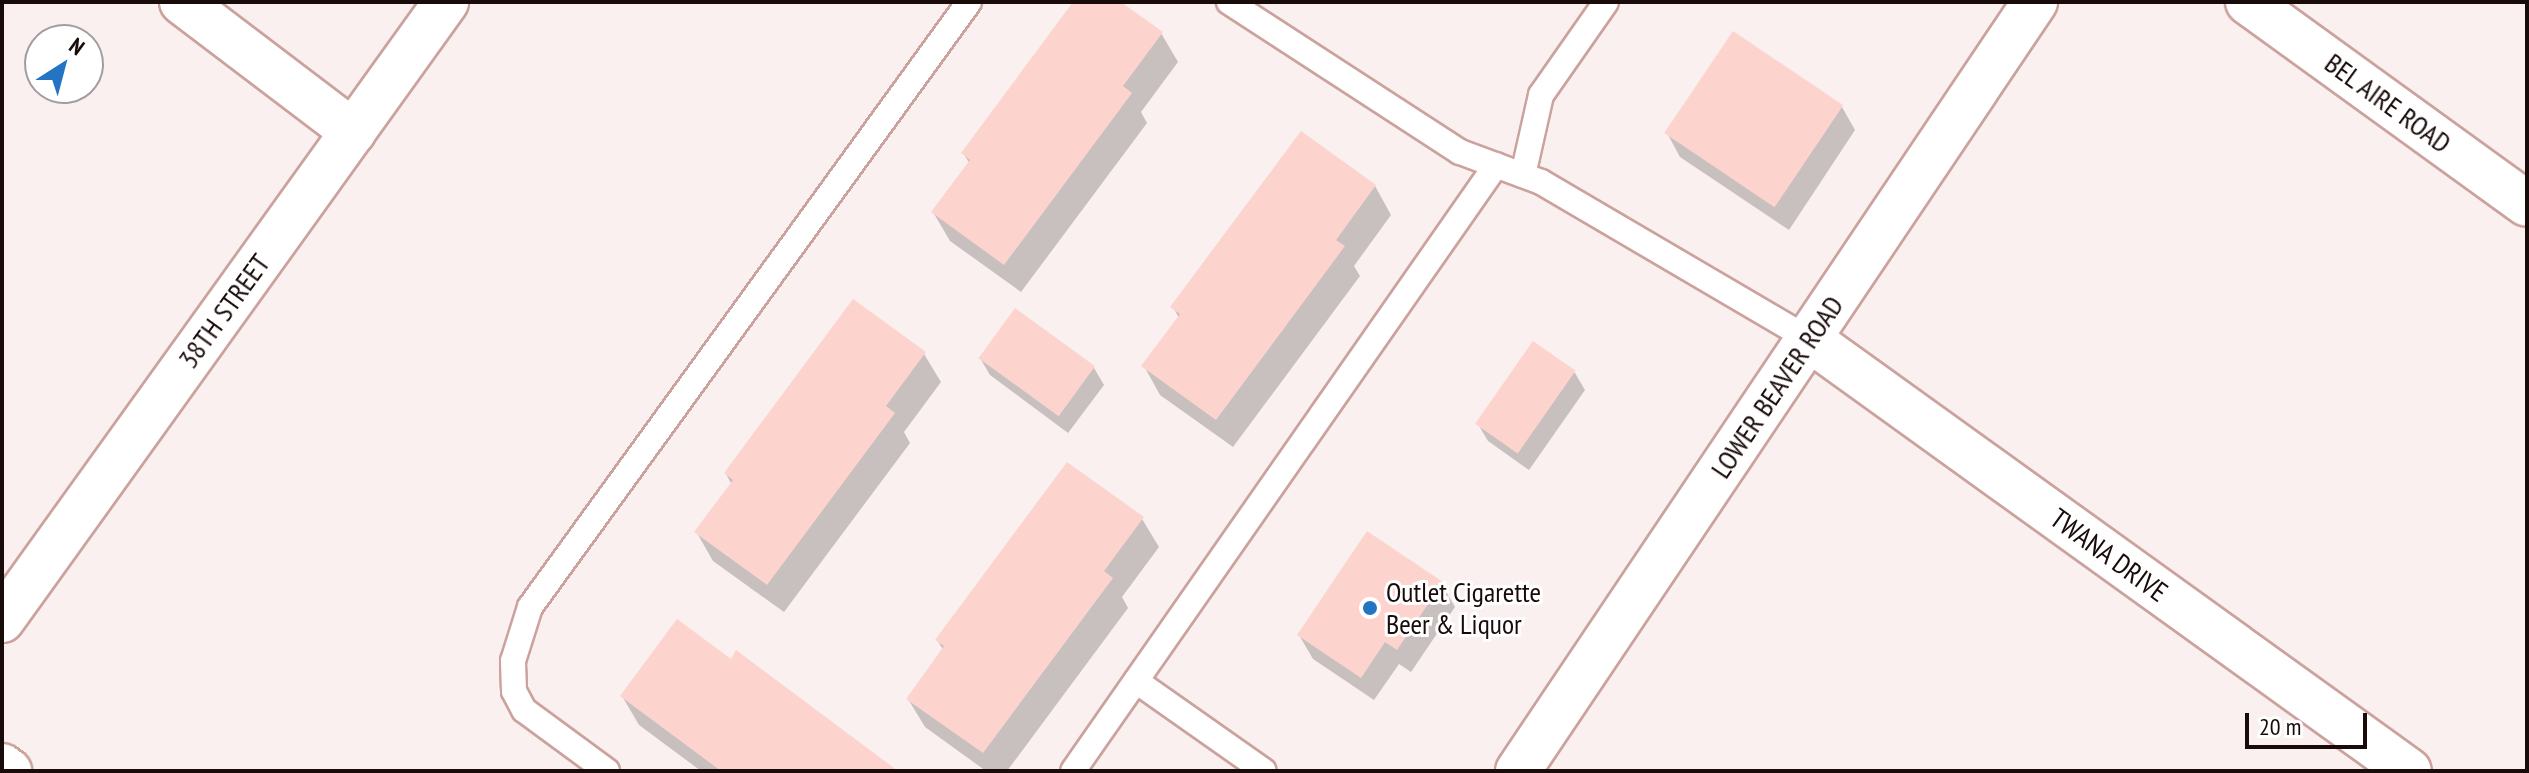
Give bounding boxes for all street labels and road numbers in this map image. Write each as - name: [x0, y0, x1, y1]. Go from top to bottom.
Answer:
- street label: BEL AIRE ROAD: [2318, 46, 2458, 160]
- street label: 38TH STREET: [171, 247, 277, 375]
- street label: LOWER BEAVER ROAD: [1704, 290, 1850, 484]
- street label: TWANA DRIVE: [2043, 501, 2175, 609]

